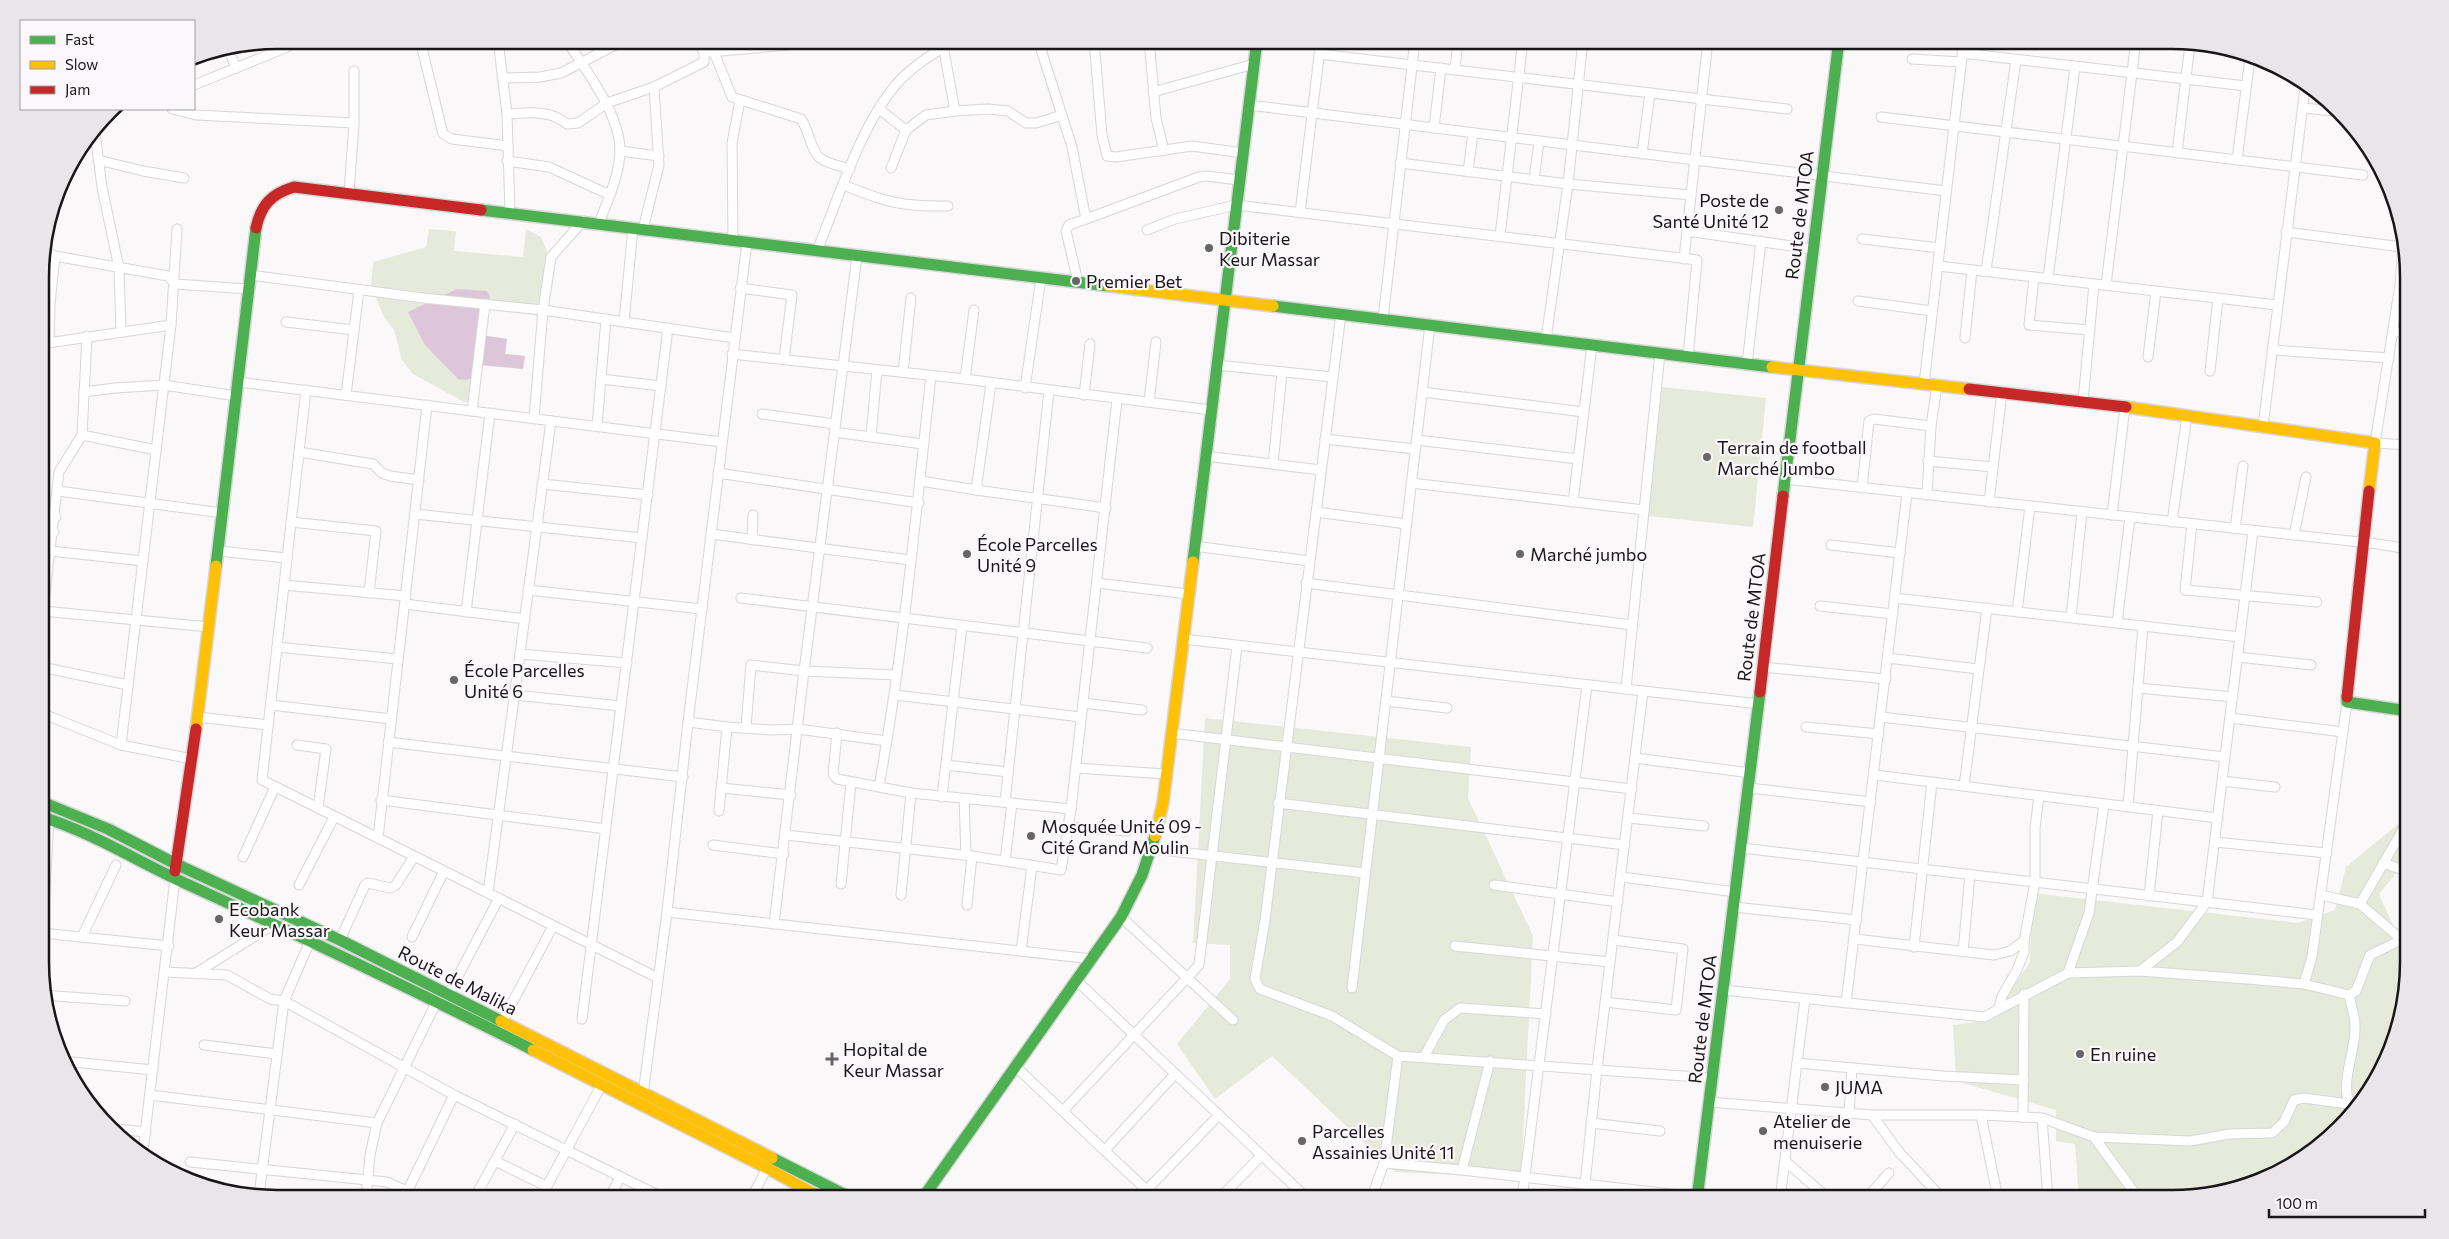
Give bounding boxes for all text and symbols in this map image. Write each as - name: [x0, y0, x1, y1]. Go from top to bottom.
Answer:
- legend: [20, 20, 195, 110]
- text: Fast: [65, 30, 94, 48]
- text: Slow: [65, 55, 98, 73]
- text: Jam: [65, 80, 90, 98]
- street label: Route de MTOA: [1780, 149, 1818, 281]
- place label: Poste de Santé Unité 12: [1653, 189, 1769, 232]
- marker: Poste de Santé Unité 12: [1773, 204, 1785, 216]
- place label: Dibiterie Keur Massar: [1219, 227, 1320, 270]
- marker: Dibiterie Keur Massar: [1203, 242, 1215, 254]
- place label: Premier Bet: [1086, 270, 1183, 292]
- marker: Premier Bet: [1070, 275, 1082, 287]
- place label: Terrain de football Marché Jumbo: [1717, 436, 1867, 479]
- marker: Terrain de football Marché Jumbo: [1701, 451, 1713, 463]
- place label: École Parcelles Unité 9: [977, 533, 1098, 576]
- place label: Marché jumbo: [1530, 543, 1647, 565]
- marker: École Parcelles Unité 9: [961, 548, 973, 560]
- marker: Marché jumbo: [1514, 548, 1526, 560]
- street label: Route de MTOA: [1732, 551, 1770, 683]
- place label: École Parcelles Unité 6: [464, 659, 585, 702]
- marker: École Parcelles Unité 6: [448, 674, 460, 686]
- place label: Mosquée Unité 09 - Cité Grand Moulin: [1041, 815, 1202, 858]
- marker: Mosquée Unité 09 - Cité Grand Moulin: [1025, 830, 1037, 842]
- place label: Ecobank Keur Massar: [229, 898, 330, 941]
- marker: Ecobank Keur Massar: [213, 913, 225, 925]
- street label: Route de Malika: [395, 941, 521, 1019]
- street label: Route de MTOA: [1683, 953, 1721, 1085]
- place label: Hopital de Keur Massar: [843, 1038, 944, 1081]
- place label: En ruine: [2090, 1043, 2156, 1065]
- marker: En ruine: [2074, 1048, 2086, 1060]
- marker: Hopital de Keur Massar: [825, 1052, 839, 1066]
- place label: JUMA: [1835, 1076, 1883, 1098]
- marker: JUMA: [1819, 1081, 1831, 1093]
- place label: Atelier de menuiserie: [1773, 1110, 1862, 1153]
- place label: Parcelles Assainies Unité 11: [1312, 1120, 1455, 1163]
- marker: Atelier de menuiserie: [1757, 1125, 1769, 1137]
- marker: Parcelles Assainies Unité 11: [1296, 1135, 1308, 1147]
- scale bar: [2269, 1186, 2425, 1218]
- text: 100 m: [2276, 1194, 2318, 1212]

